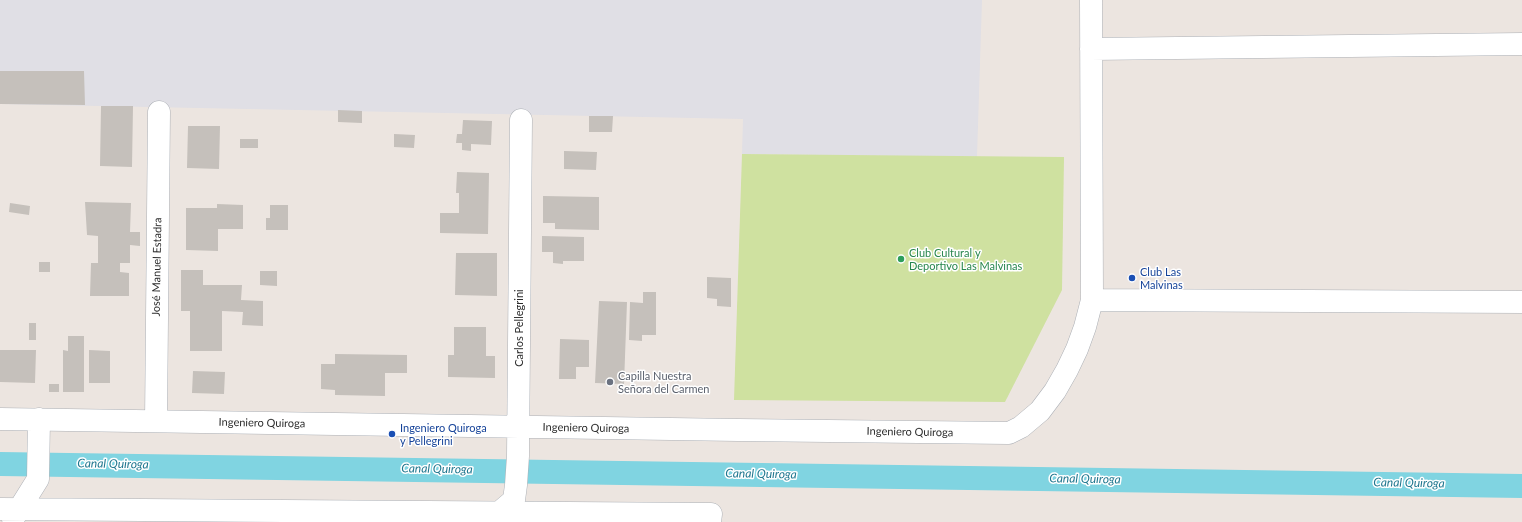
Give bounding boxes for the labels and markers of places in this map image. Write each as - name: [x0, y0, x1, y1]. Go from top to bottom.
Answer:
- place label: Club Cultural y Deportivo Las Malvinas: [909, 246, 1022, 272]
- marker: Club Cultural y Deportivo Las Malvinas: [896, 254, 906, 264]
- place label: Club Las Malvinas: [1140, 265, 1183, 291]
- marker: Club Las Malvinas: [1127, 273, 1137, 283]
- place label: Capilla Nuestra Señora del Carmen: [618, 369, 710, 395]
- marker: Capilla Nuestra Señora del Carmen: [605, 377, 615, 387]
- place label: Ingeniero Quiroga y Pellegrini: [400, 421, 487, 447]
- marker: Ingeniero Quiroga y Pellegrini: [387, 429, 397, 439]

